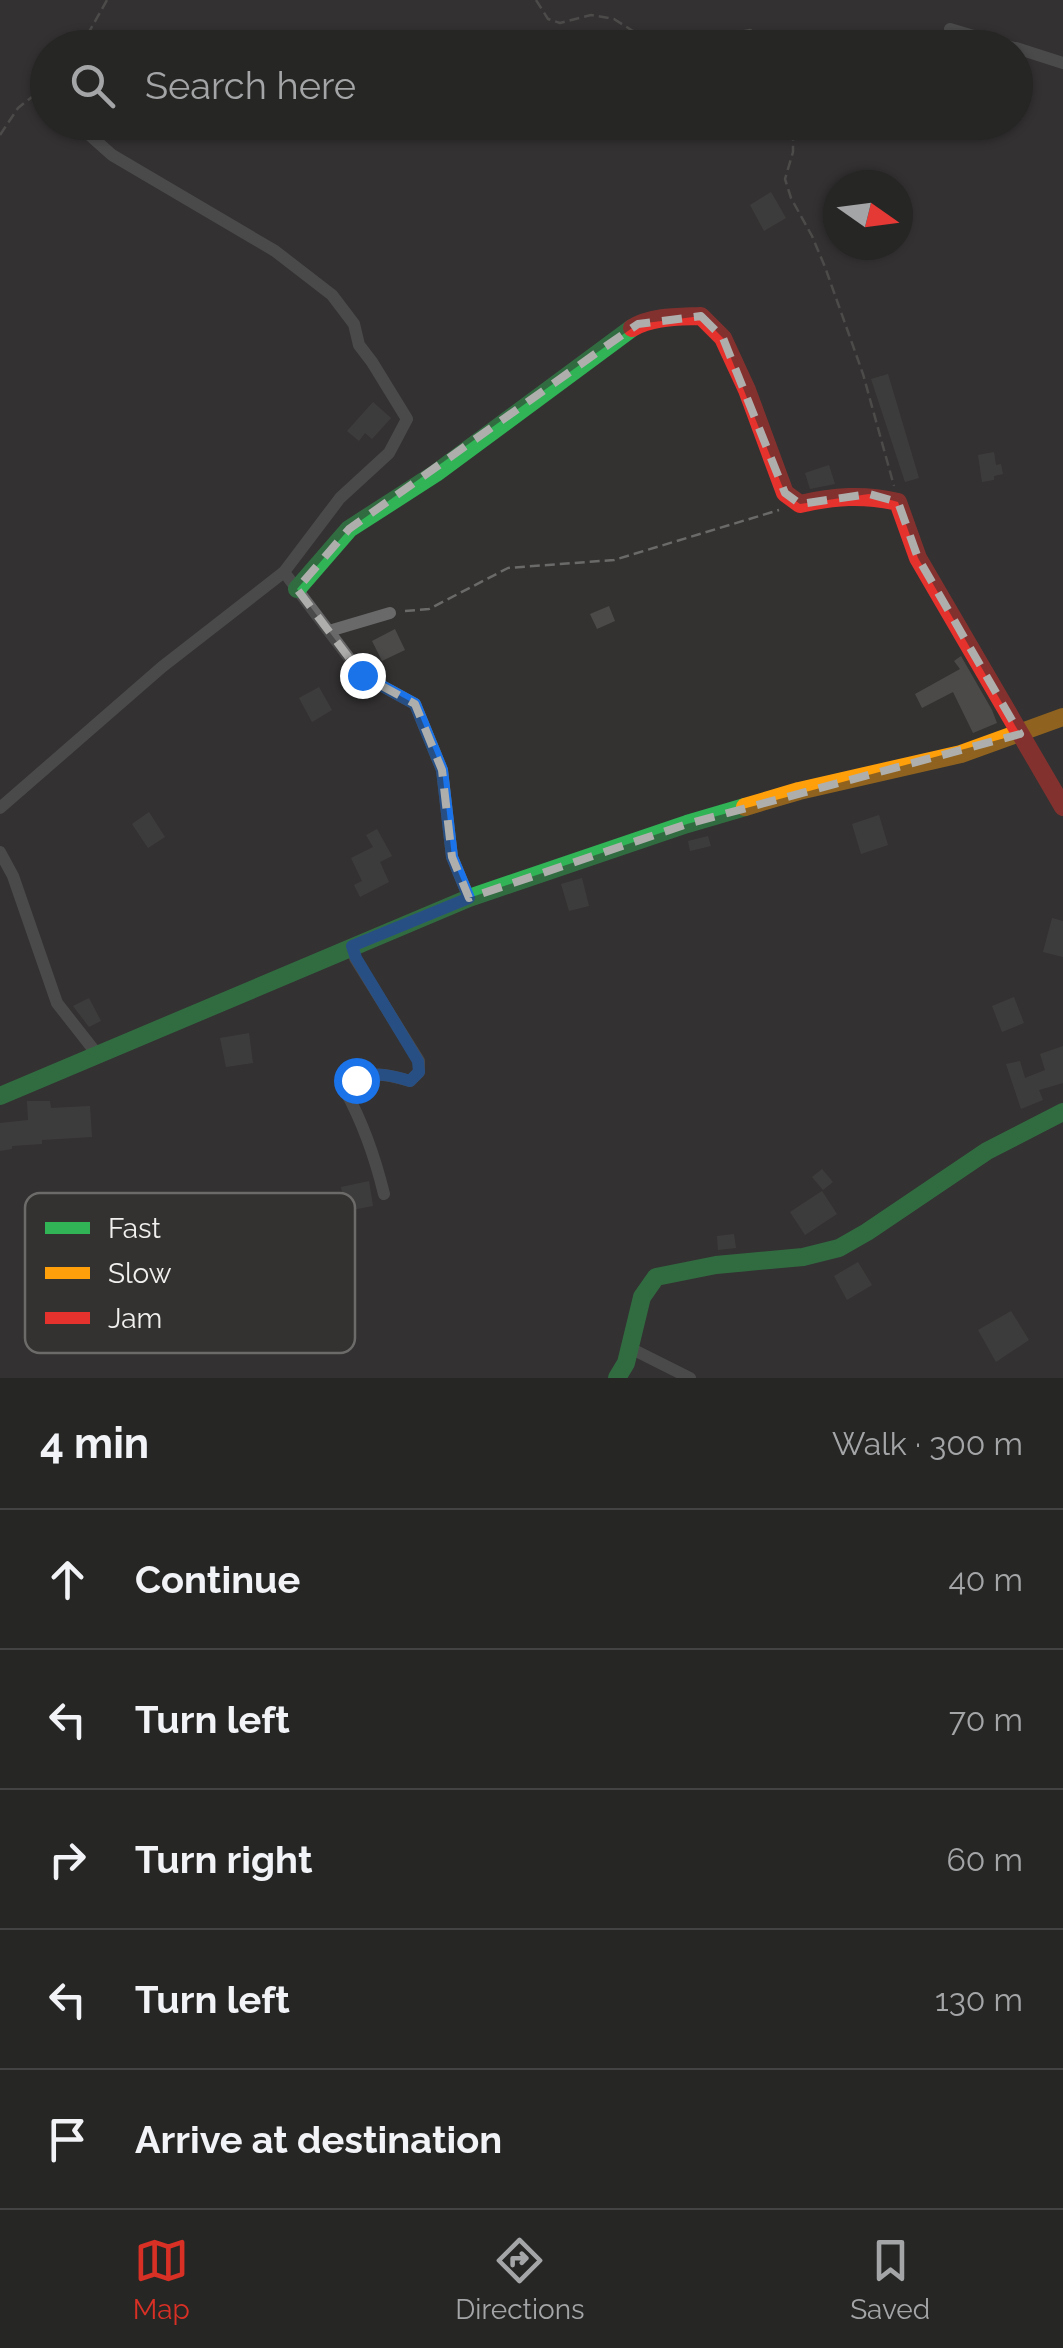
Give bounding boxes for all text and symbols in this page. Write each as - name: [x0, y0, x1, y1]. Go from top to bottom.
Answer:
- search box: [30, 30, 1033, 140]
- icon: search: [65, 58, 120, 113]
- text: Search here: [145, 63, 356, 108]
- north arrow: [823, 170, 913, 260]
- route end: [340, 653, 386, 699]
- route start: [334, 1058, 380, 1104]
- legend: [25, 1193, 355, 1353]
- text: Fast: [108, 1212, 161, 1245]
- text: Slow: [108, 1257, 172, 1290]
- text: Jam: [108, 1302, 162, 1335]
- text: 4 min: [40, 1419, 149, 1468]
- text: Walk · 300 m: [832, 1425, 1023, 1462]
- icon: ahead: [40, 1552, 95, 1607]
- text: Continue: [135, 1557, 300, 1602]
- text: 40 m: [948, 1561, 1023, 1598]
- icon: left: [40, 1692, 95, 1747]
- text: Turn left: [135, 1697, 290, 1742]
- text: 70 m: [949, 1701, 1023, 1738]
- icon: right: [40, 1832, 95, 1887]
- text: Turn right: [135, 1837, 312, 1882]
- text: 60 m: [947, 1841, 1023, 1878]
- icon: left: [40, 1972, 95, 2027]
- text: Turn left: [135, 1977, 290, 2022]
- text: 130 m: [935, 1981, 1023, 2018]
- icon: arrive: [40, 2112, 95, 2167]
- text: Arrive at destination: [135, 2117, 502, 2162]
- tab: Map: [133, 2233, 190, 2326]
- tab: Directions: [455, 2233, 585, 2326]
- tab: Saved: [850, 2233, 930, 2326]

